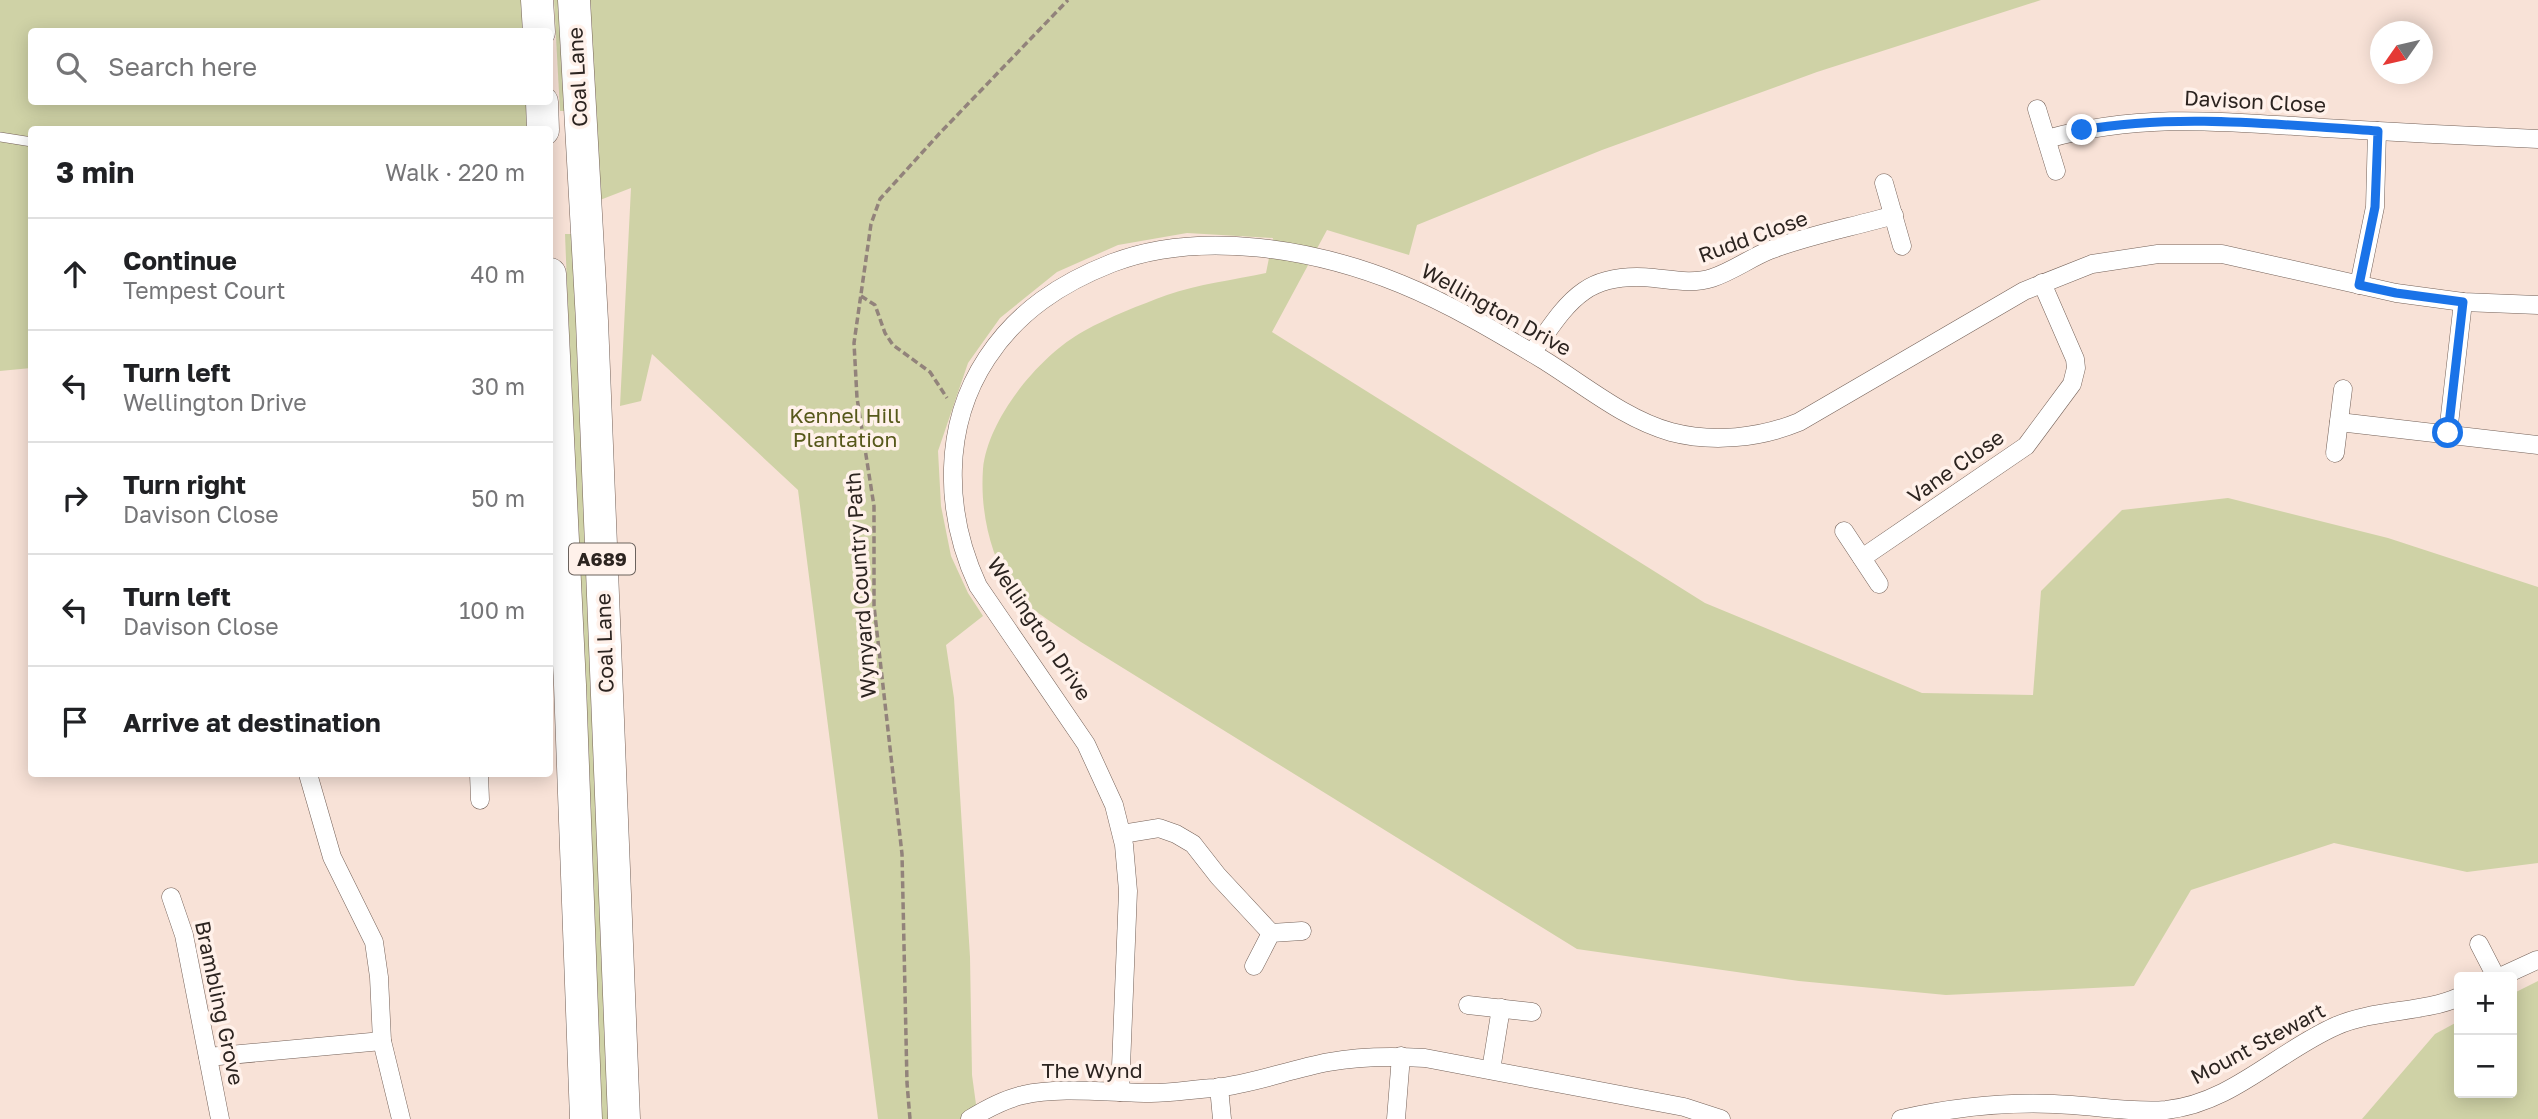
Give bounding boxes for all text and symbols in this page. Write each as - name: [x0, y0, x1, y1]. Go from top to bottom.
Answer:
- north arrow: [2370, 21, 2433, 84]
- street label: Coal Lane: [561, 27, 593, 128]
- search box: [28, 28, 553, 105]
- icon: search: [52, 48, 90, 86]
- text: Search here: [108, 51, 257, 82]
- street label: Davison Close: [2183, 84, 2327, 118]
- route end: [2066, 114, 2097, 145]
- text: 3 min: [56, 154, 134, 190]
- text: Walk · 220 m: [385, 158, 525, 186]
- street label: Rudd Close: [1694, 204, 1811, 268]
- text: Continue: [123, 245, 237, 276]
- icon: ahead: [56, 255, 94, 293]
- street label: Wellington Drive: [1417, 257, 1576, 361]
- text: 40 m: [471, 260, 525, 288]
- text: Tempest Court: [123, 276, 286, 304]
- text: Turn left: [123, 357, 231, 388]
- icon: left: [56, 367, 94, 405]
- text: 30 m: [471, 372, 525, 400]
- text: Wellington Drive: [123, 388, 307, 416]
- park label: Kennel Hill Plantation: [789, 402, 901, 452]
- route start: [2432, 417, 2463, 448]
- street label: Vane Close: [1902, 423, 2009, 509]
- text: Turn right: [123, 469, 246, 500]
- street label: Wynyard Country Path: [839, 471, 881, 699]
- icon: right: [56, 479, 94, 517]
- text: 50 m: [471, 484, 525, 512]
- text: Davison Close: [123, 500, 279, 528]
- road number: A689: [569, 544, 635, 574]
- street label: Wellington Drive: [982, 552, 1097, 705]
- text: Turn left: [123, 581, 231, 612]
- icon: left: [56, 591, 94, 629]
- street label: Coal Lane: [589, 593, 619, 693]
- text: 100 m: [459, 596, 525, 624]
- text: Davison Close: [123, 612, 279, 640]
- icon: arrive: [56, 703, 94, 741]
- text: Arrive at destination: [123, 707, 381, 738]
- street label: Brambling Grove: [190, 918, 250, 1087]
- map controls: [2454, 972, 2517, 1098]
- button: +: [2454, 972, 2517, 1035]
- street label: Mount Stewart: [2186, 997, 2329, 1089]
- button: −: [2454, 1035, 2517, 1098]
- street label: The Wynd: [1041, 1057, 1143, 1083]

